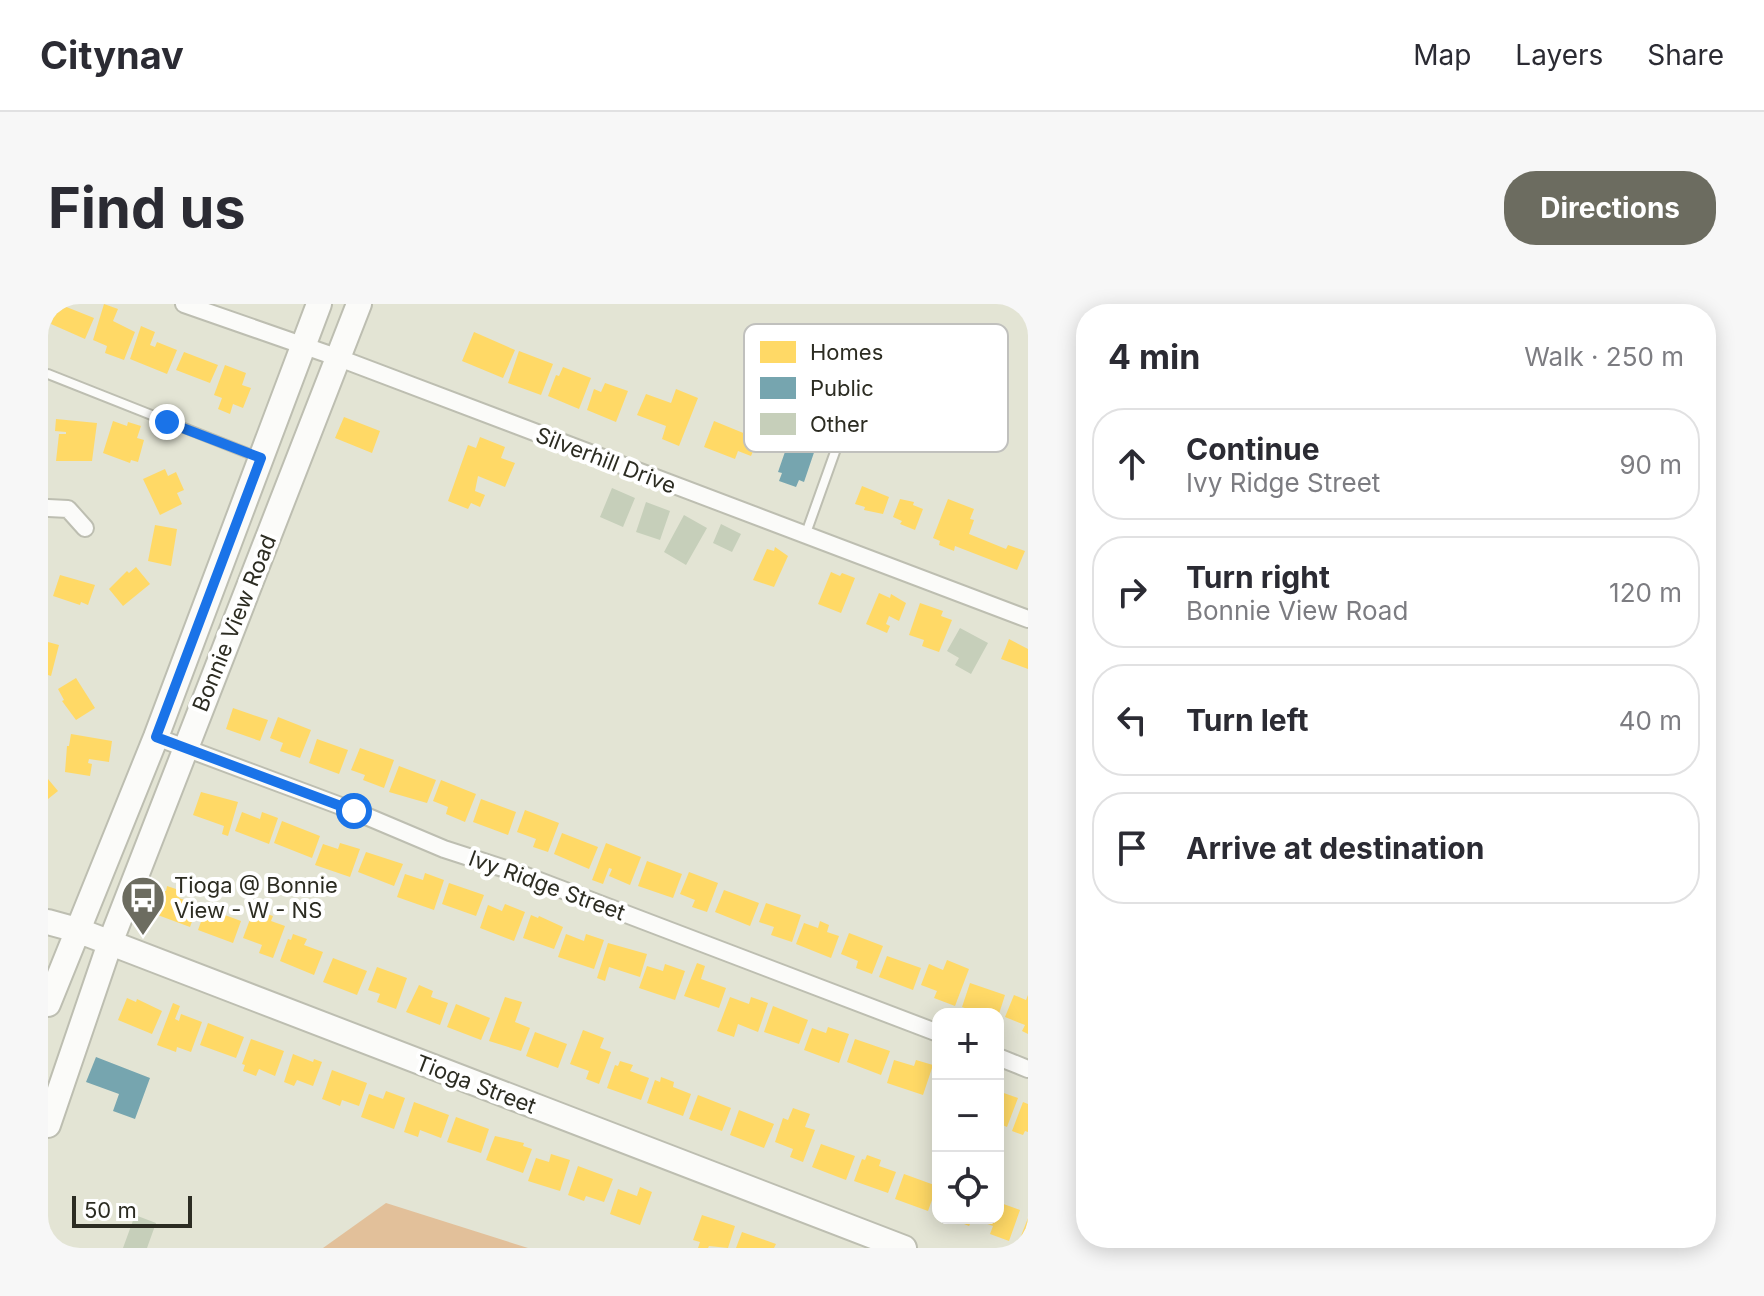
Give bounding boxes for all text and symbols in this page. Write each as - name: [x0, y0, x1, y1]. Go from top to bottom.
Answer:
- text: Citynav: [40, 32, 184, 78]
- text: Map: [1413, 38, 1471, 72]
- text: Layers: [1515, 38, 1603, 72]
- text: Share: [1647, 38, 1724, 72]
- button: Directions: [1504, 171, 1716, 245]
- text: Find us: [48, 174, 246, 242]
- legend: [744, 324, 1008, 452]
- text: 4 min: [1108, 336, 1200, 377]
- text: Homes: [810, 339, 883, 365]
- text: Walk · 250 m: [1524, 341, 1684, 372]
- text: Public: [810, 375, 874, 401]
- route end: [149, 404, 185, 440]
- text: Other: [810, 411, 868, 437]
- street label: Silverhill Drive: [532, 421, 680, 499]
- text: Continue: [1186, 431, 1320, 467]
- icon: ahead: [1110, 442, 1154, 486]
- text: 90 m: [1619, 449, 1682, 480]
- text: Ivy Ridge Street: [1186, 467, 1380, 498]
- street label: Bonnie View Road: [187, 531, 281, 715]
- text: Turn right: [1186, 559, 1330, 595]
- icon: right: [1110, 570, 1154, 614]
- text: 120 m: [1609, 577, 1682, 608]
- text: Bonnie View Road: [1186, 595, 1408, 626]
- icon: left: [1110, 698, 1154, 742]
- text: Turn left: [1186, 702, 1308, 738]
- text: 40 m: [1619, 705, 1682, 736]
- route start: [336, 793, 372, 829]
- icon: arrive: [1110, 826, 1154, 870]
- text: Arrive at destination: [1186, 830, 1484, 866]
- street label: Ivy Ridge Street: [465, 845, 629, 925]
- place label: Tioga @ Bonnie View - W - NS: [174, 872, 338, 923]
- bus stop icon: Tioga @ Bonnie View - W - NS: [119, 874, 167, 937]
- map controls: [932, 1008, 1004, 1224]
- button: +: [932, 1008, 1004, 1080]
- street label: Tioga Street: [412, 1049, 540, 1119]
- button: −: [932, 1080, 1004, 1152]
- button: locate: [932, 1152, 1004, 1224]
- scale bar: [72, 1192, 192, 1228]
- text: 50 m: [84, 1197, 137, 1223]

